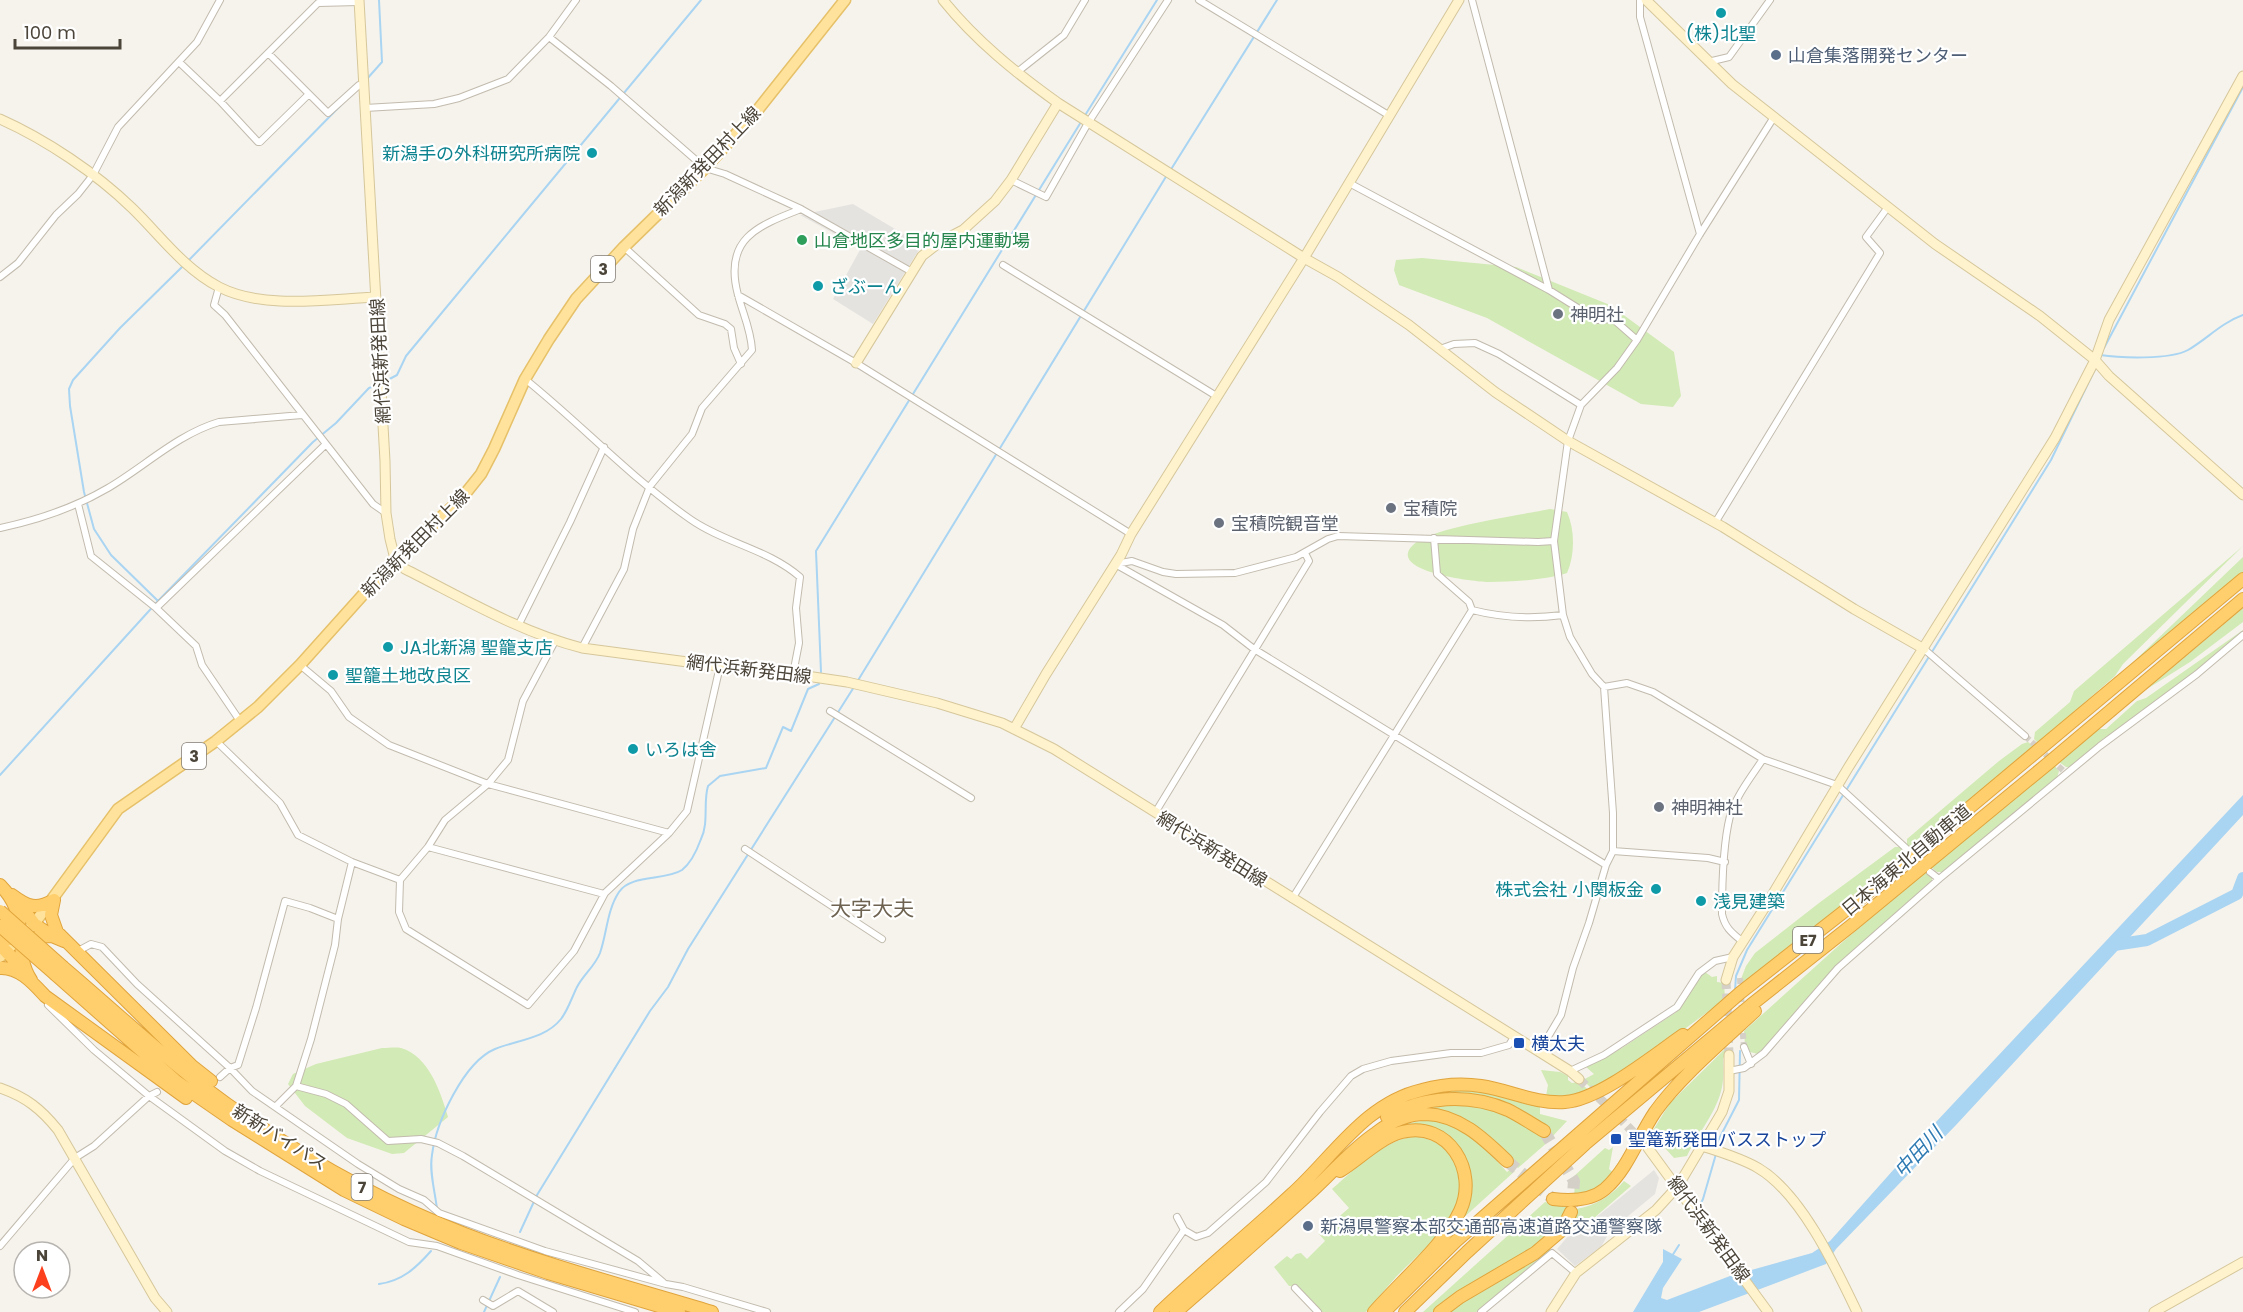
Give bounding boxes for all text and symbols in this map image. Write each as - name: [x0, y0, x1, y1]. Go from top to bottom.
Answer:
- marker: (株)北聖: [1714, 6, 1728, 20]
- scale bar: [15, 12, 120, 50]
- text: 100 m: [24, 20, 76, 45]
- place label: (株)北聖: [1686, 21, 1756, 46]
- place label: 山倉集落開発センター: [1788, 43, 1968, 68]
- marker: 山倉集落開発センター: [1769, 48, 1783, 62]
- street label: 新潟新発田村上線: [648, 101, 766, 221]
- place label: 新潟手の外科研究所病院: [382, 141, 580, 166]
- marker: 新潟手の外科研究所病院: [585, 146, 599, 160]
- place label: 山倉地区多目的屋内運動場: [814, 228, 1030, 253]
- marker: 山倉地区多目的屋内運動場: [795, 233, 809, 247]
- road number: 3: [591, 256, 615, 282]
- place label: ざぶーん: [830, 274, 902, 299]
- marker: ざぶーん: [811, 279, 825, 293]
- street label: 網代浜新発田線: [364, 297, 396, 425]
- place label: 神明社: [1570, 302, 1624, 327]
- marker: 神明社: [1551, 307, 1565, 321]
- street label: 新潟新発田村上線: [355, 483, 475, 603]
- place label: 宝積院: [1403, 496, 1457, 521]
- marker: 宝積院: [1384, 501, 1398, 515]
- place label: 宝積院観音堂: [1231, 511, 1339, 536]
- marker: 宝積院観音堂: [1212, 516, 1226, 530]
- place label: JA北新潟 聖籠支店: [400, 635, 552, 660]
- marker: JA北新潟 聖籠支店: [381, 640, 395, 654]
- street label: 網代浜新発田線: [685, 649, 813, 689]
- place label: 聖籠土地改良区: [345, 663, 471, 688]
- marker: 聖籠土地改良区: [326, 668, 340, 682]
- place label: いろは舎: [645, 737, 717, 762]
- marker: いろは舎: [626, 742, 640, 756]
- road number: 3: [182, 743, 206, 769]
- place label: 神明神社: [1671, 795, 1743, 820]
- street label: 日本海東北自動車道: [1836, 798, 1976, 922]
- marker: 神明神社: [1652, 800, 1666, 814]
- street label: 網代浜新発田線: [1152, 805, 1272, 893]
- place label: 株式会社 小関板金: [1495, 877, 1644, 902]
- marker: 株式会社 小関板金: [1649, 882, 1663, 896]
- place label: 浅見建築: [1713, 889, 1785, 914]
- district label: 大字大夫: [830, 894, 914, 923]
- marker: 浅見建築: [1694, 894, 1708, 908]
- road number: E7: [1793, 927, 1823, 953]
- place label: 横太夫: [1531, 1031, 1585, 1056]
- marker: 横太夫: [1512, 1036, 1526, 1050]
- street label: 新新バイパス: [228, 1098, 332, 1176]
- water label: 中田川: [1887, 1119, 1950, 1183]
- place label: 聖篭新発田バスストップ: [1628, 1127, 1826, 1152]
- marker: 聖篭新発田バスストップ: [1609, 1132, 1623, 1146]
- street label: 網代浜新発田線: [1662, 1171, 1756, 1287]
- road number: 7: [352, 1174, 372, 1200]
- place label: 新潟県警察本部交通部高速道路交通警察隊: [1320, 1214, 1662, 1239]
- marker: 新潟県警察本部交通部高速道路交通警察隊: [1301, 1219, 1315, 1233]
- north arrow: [12, 1240, 72, 1300]
- text: N: [36, 1244, 48, 1267]

